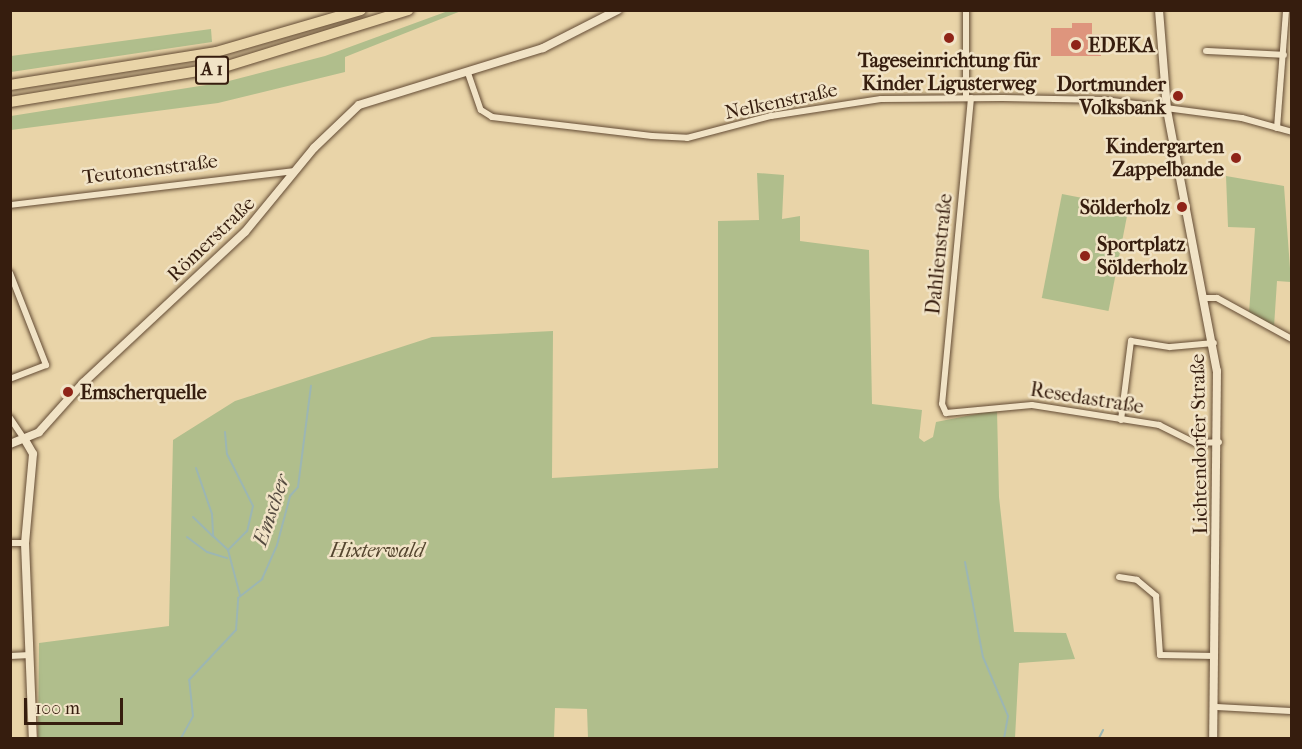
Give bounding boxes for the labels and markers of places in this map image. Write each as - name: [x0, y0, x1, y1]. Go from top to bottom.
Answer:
- marker: Tageseinrichtung für Kinder Ligusterweg: [942, 31, 956, 45]
- place label: EDEKA: [1088, 33, 1155, 57]
- marker: EDEKA: [1069, 38, 1083, 52]
- place label: Tageseinrichtung für Kinder Ligusterweg: [858, 48, 1040, 95]
- place label: Dortmunder Volksbank: [1056, 72, 1166, 119]
- marker: Dortmunder Volksbank: [1171, 89, 1185, 103]
- place label: Kindergarten Zappelbande: [1106, 134, 1224, 181]
- marker: Kindergarten Zappelbande: [1229, 151, 1243, 165]
- place label: Sölderholz: [1080, 195, 1170, 219]
- marker: Sölderholz: [1175, 200, 1189, 214]
- place label: Sportplatz Sölderholz: [1097, 232, 1187, 279]
- marker: Sportplatz Sölderholz: [1078, 249, 1092, 263]
- place label: Emscherquelle: [80, 380, 207, 404]
- marker: Emscherquelle: [61, 385, 75, 399]

